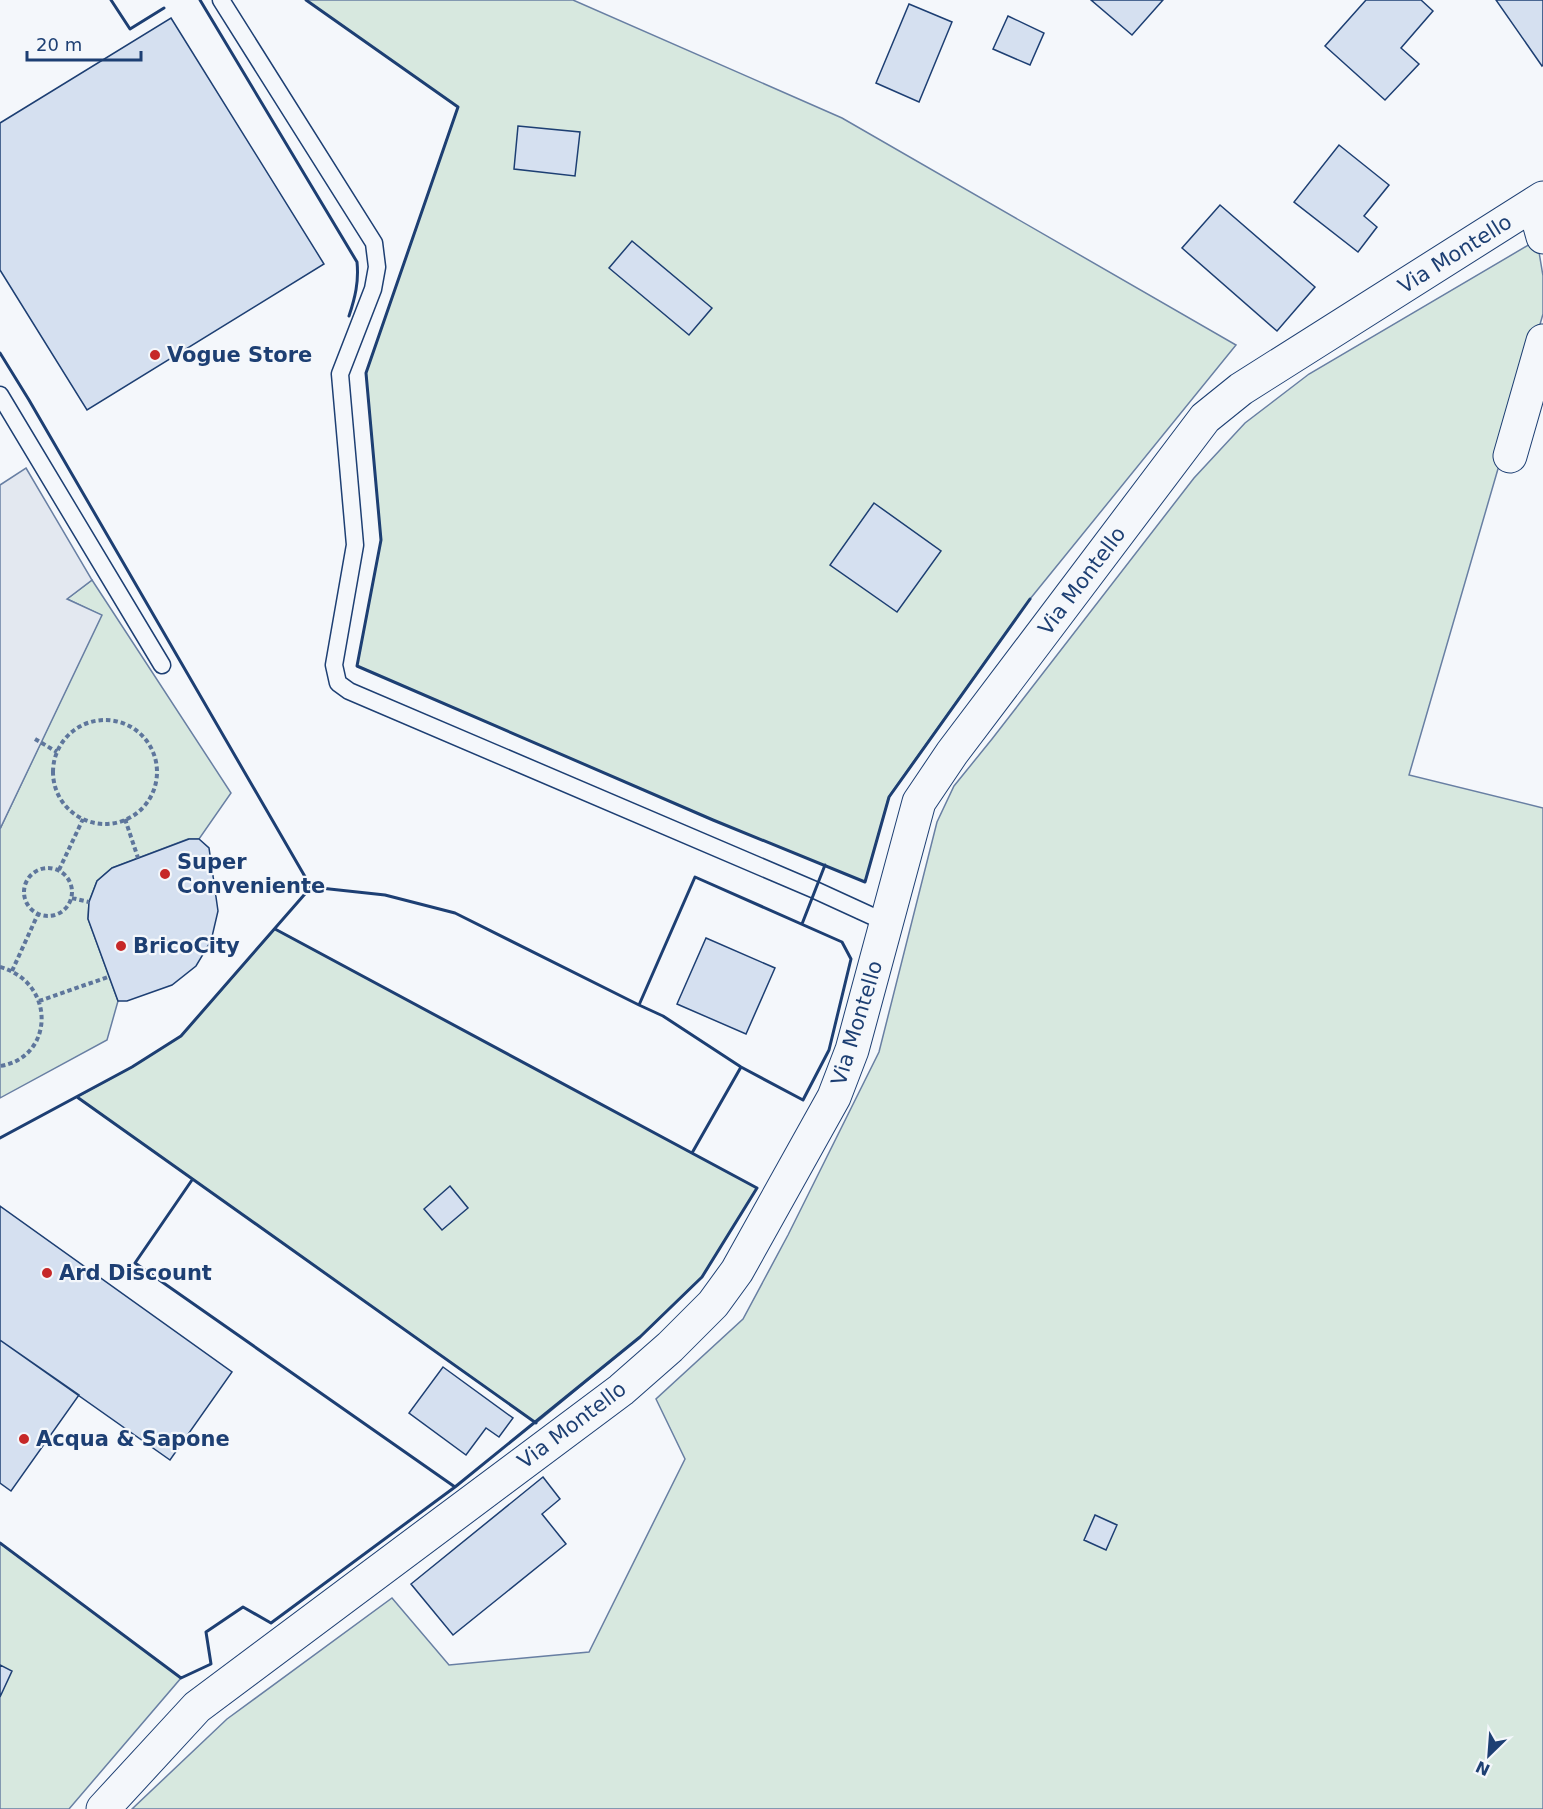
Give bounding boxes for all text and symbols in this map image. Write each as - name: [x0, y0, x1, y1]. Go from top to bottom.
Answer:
- scale bar: [27, 24, 141, 62]
- text: 20 m: [36, 34, 82, 55]
- street label: Via Montello: [1394, 210, 1516, 298]
- place label: Vogue Store: [167, 343, 312, 367]
- marker: Vogue Store: [148, 348, 162, 362]
- street label: Via Montello: [1034, 522, 1130, 640]
- place label: Super Conveniente: [177, 850, 325, 898]
- marker: Super Conveniente: [158, 867, 172, 881]
- place label: BricoCity: [133, 934, 240, 958]
- marker: BricoCity: [114, 939, 128, 953]
- street label: Via Montello: [827, 958, 887, 1088]
- place label: Ard Discount: [59, 1261, 212, 1285]
- marker: Ard Discount: [40, 1266, 54, 1280]
- street label: Via Montello: [513, 1377, 631, 1473]
- place label: Acqua & Sapone: [36, 1427, 230, 1451]
- marker: Acqua & Sapone: [17, 1432, 31, 1446]
- north arrow: [1459, 1725, 1519, 1785]
- text: N: [1473, 1757, 1493, 1780]

